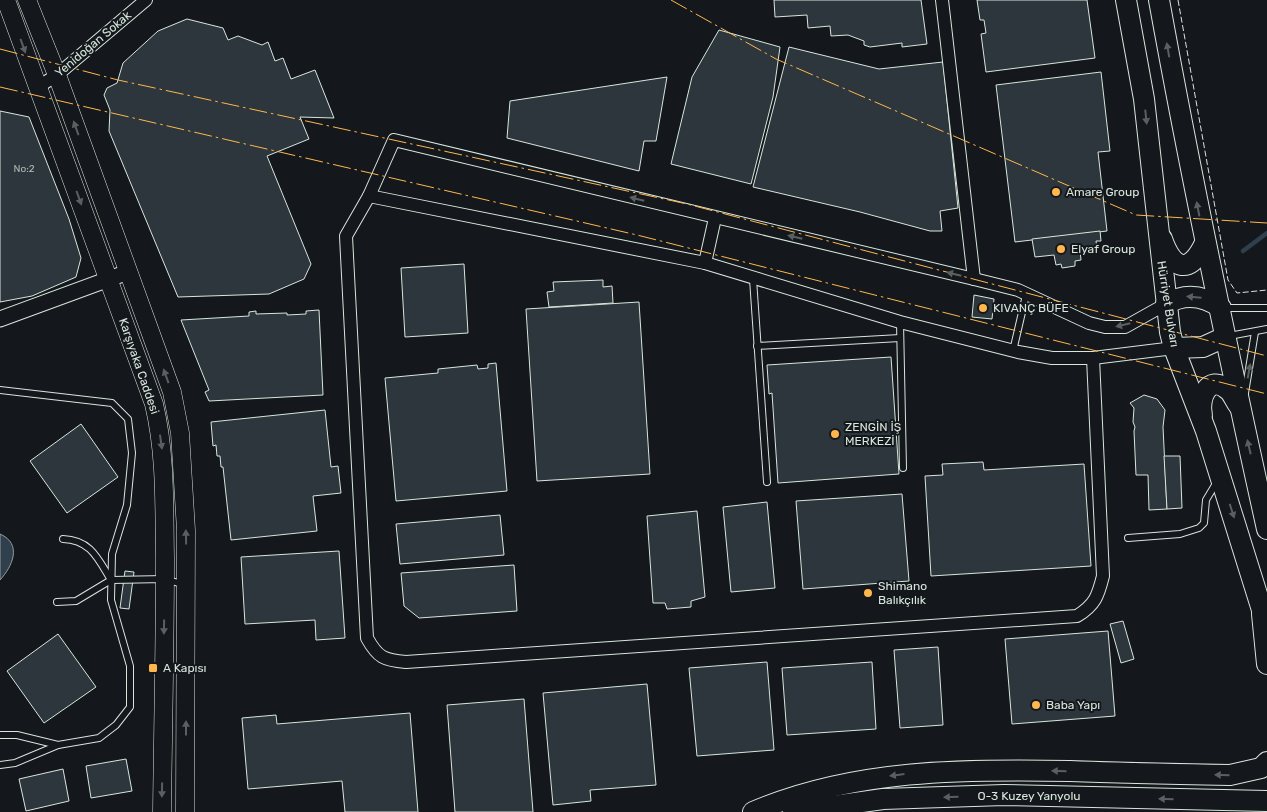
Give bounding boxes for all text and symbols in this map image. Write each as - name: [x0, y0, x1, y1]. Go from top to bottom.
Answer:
- street label: Yenidoğan Sokak: [52, 8, 134, 80]
- one-way arrow: [20, 38, 27, 53]
- one-way arrow: [1164, 41, 1172, 57]
- one-way arrow: [1142, 109, 1150, 125]
- one-way arrow: [72, 120, 80, 135]
- house number: No:2: [13, 163, 35, 175]
- place label: Amare Group: [1066, 185, 1139, 199]
- marker: Amare Group: [1050, 186, 1062, 198]
- one-way arrow: [75, 191, 83, 206]
- one-way arrow: [630, 195, 645, 203]
- one-way arrow: [1194, 201, 1202, 217]
- one-way arrow: [788, 233, 803, 241]
- place label: Elyaf Group: [1071, 242, 1135, 256]
- marker: Elyaf Group: [1055, 243, 1067, 255]
- street label: Hürriyet Bulvarı: [1154, 260, 1182, 348]
- one-way arrow: [946, 270, 961, 278]
- one-way arrow: [1186, 293, 1202, 301]
- place label: KIVANÇ BÜFE: [993, 301, 1069, 315]
- marker: KIVANÇ BÜFE: [977, 302, 989, 314]
- street label: Karşıyaka Caddesi: [116, 316, 162, 416]
- one-way arrow: [1115, 321, 1131, 329]
- one-way arrow: [1245, 362, 1253, 378]
- one-way arrow: [162, 369, 169, 384]
- place label: ZENGİN İŞ MERKEZİ: [845, 420, 901, 448]
- marker: ZENGİN İŞ MERKEZİ: [829, 428, 841, 440]
- one-way arrow: [157, 434, 165, 450]
- one-way arrow: [1245, 439, 1253, 455]
- one-way arrow: [1228, 504, 1236, 519]
- one-way arrow: [182, 528, 190, 544]
- place label: Shimano Balıkçılık: [878, 579, 927, 607]
- marker: Shimano Balıkçılık: [862, 587, 874, 599]
- one-way arrow: [160, 620, 168, 636]
- place label: A Kapısı: [163, 661, 207, 675]
- marker: A Kapısı: [147, 662, 159, 674]
- place label: Baba Yapı: [1046, 698, 1100, 712]
- marker: Baba Yapı: [1030, 699, 1042, 711]
- one-way arrow: [182, 720, 190, 736]
- one-way arrow: [1051, 767, 1067, 775]
- one-way arrow: [1213, 771, 1229, 779]
- one-way arrow: [888, 772, 904, 780]
- one-way arrow: [158, 782, 166, 798]
- street label: O-3 Kuzey Yanyolu: [977, 789, 1081, 803]
- one-way arrow: [943, 793, 959, 801]
- one-way arrow: [1158, 794, 1174, 802]

